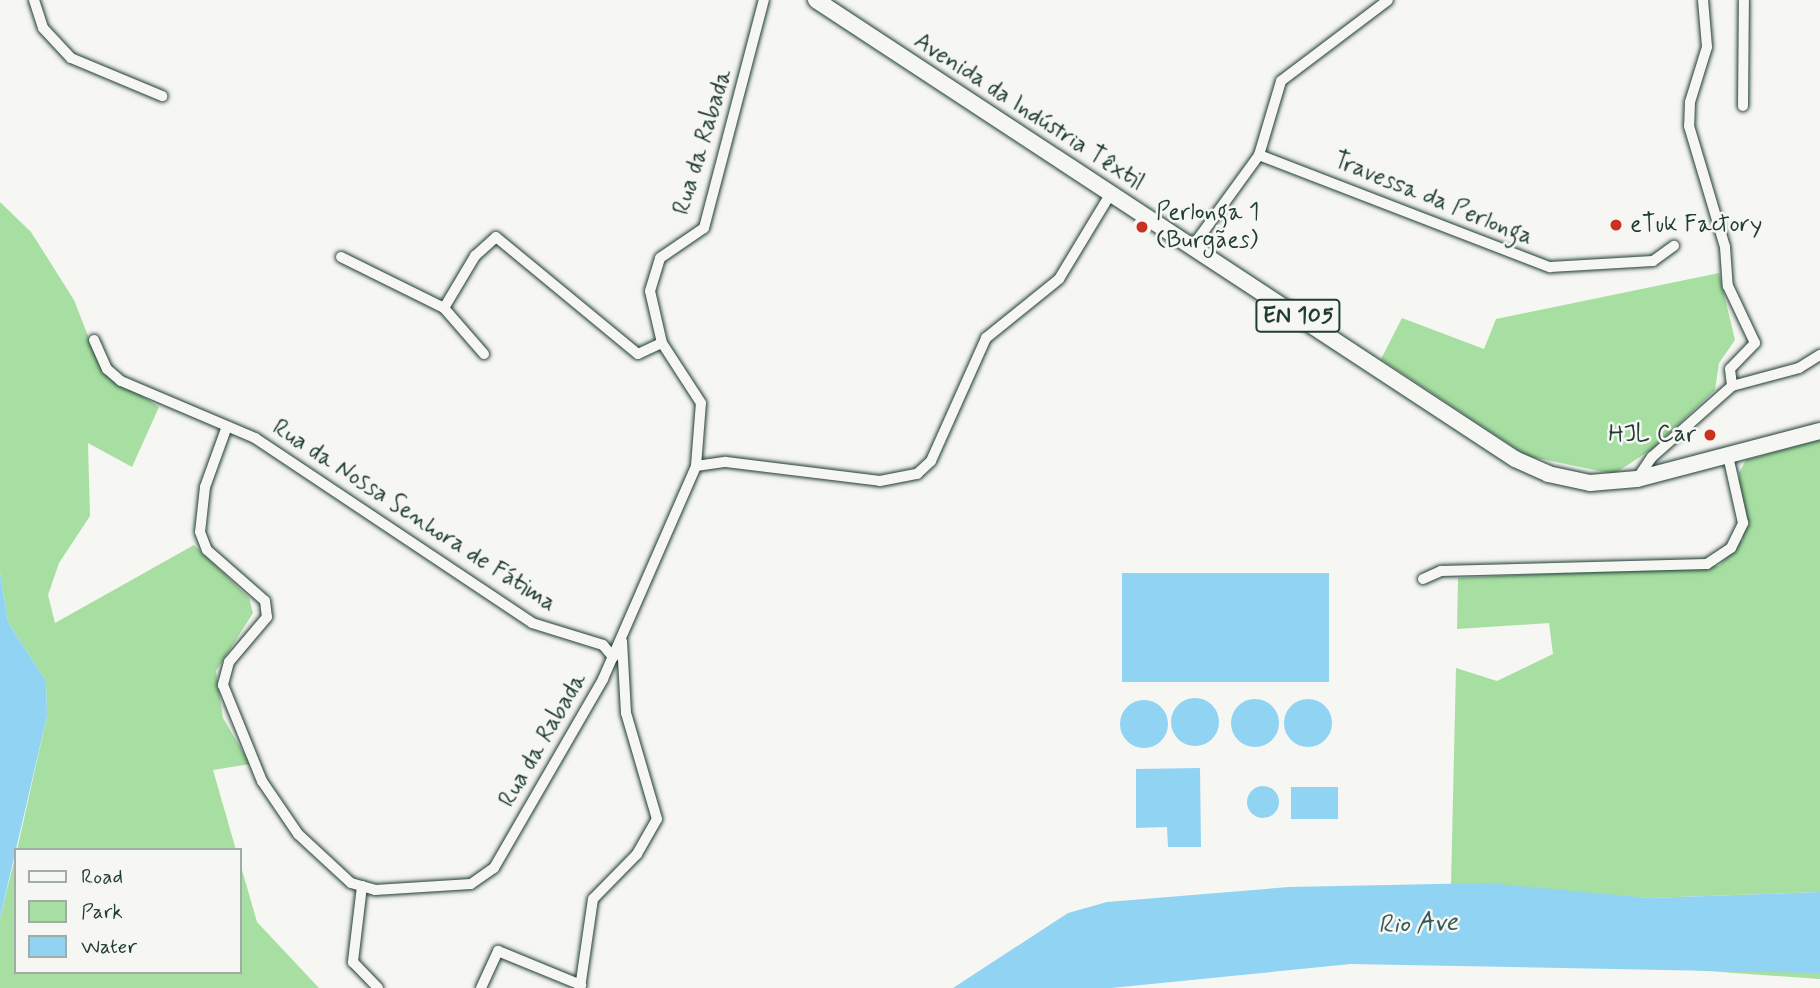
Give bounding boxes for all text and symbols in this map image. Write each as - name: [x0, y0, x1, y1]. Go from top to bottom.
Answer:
- street label: Avenida da Indústria Têxtil: [906, 25, 1152, 199]
- street label: Rua da Rabada: [667, 66, 739, 218]
- street label: Travessa da Perlonga: [1330, 146, 1536, 252]
- place label: Perlonga 1 (Burgães): [1156, 199, 1259, 255]
- place label: eTuk Factory: [1630, 211, 1759, 239]
- marker: eTuk Factory: [1608, 217, 1624, 233]
- marker: Perlonga 1 (Burgães): [1134, 219, 1150, 235]
- road number: EN 105: [1254, 296, 1342, 336]
- street label: Rua da Nossa Senhora de Fátima: [270, 415, 558, 617]
- place label: HJL Car: [1608, 421, 1696, 449]
- marker: HJL Car: [1702, 427, 1718, 443]
- street label: Rua da Rabada: [493, 667, 593, 813]
- legend: [14, 848, 242, 974]
- text: Road: [81, 863, 123, 891]
- text: Park: [81, 898, 123, 926]
- water label: Rio Ave: [1378, 908, 1458, 942]
- text: Water: [81, 933, 137, 961]

